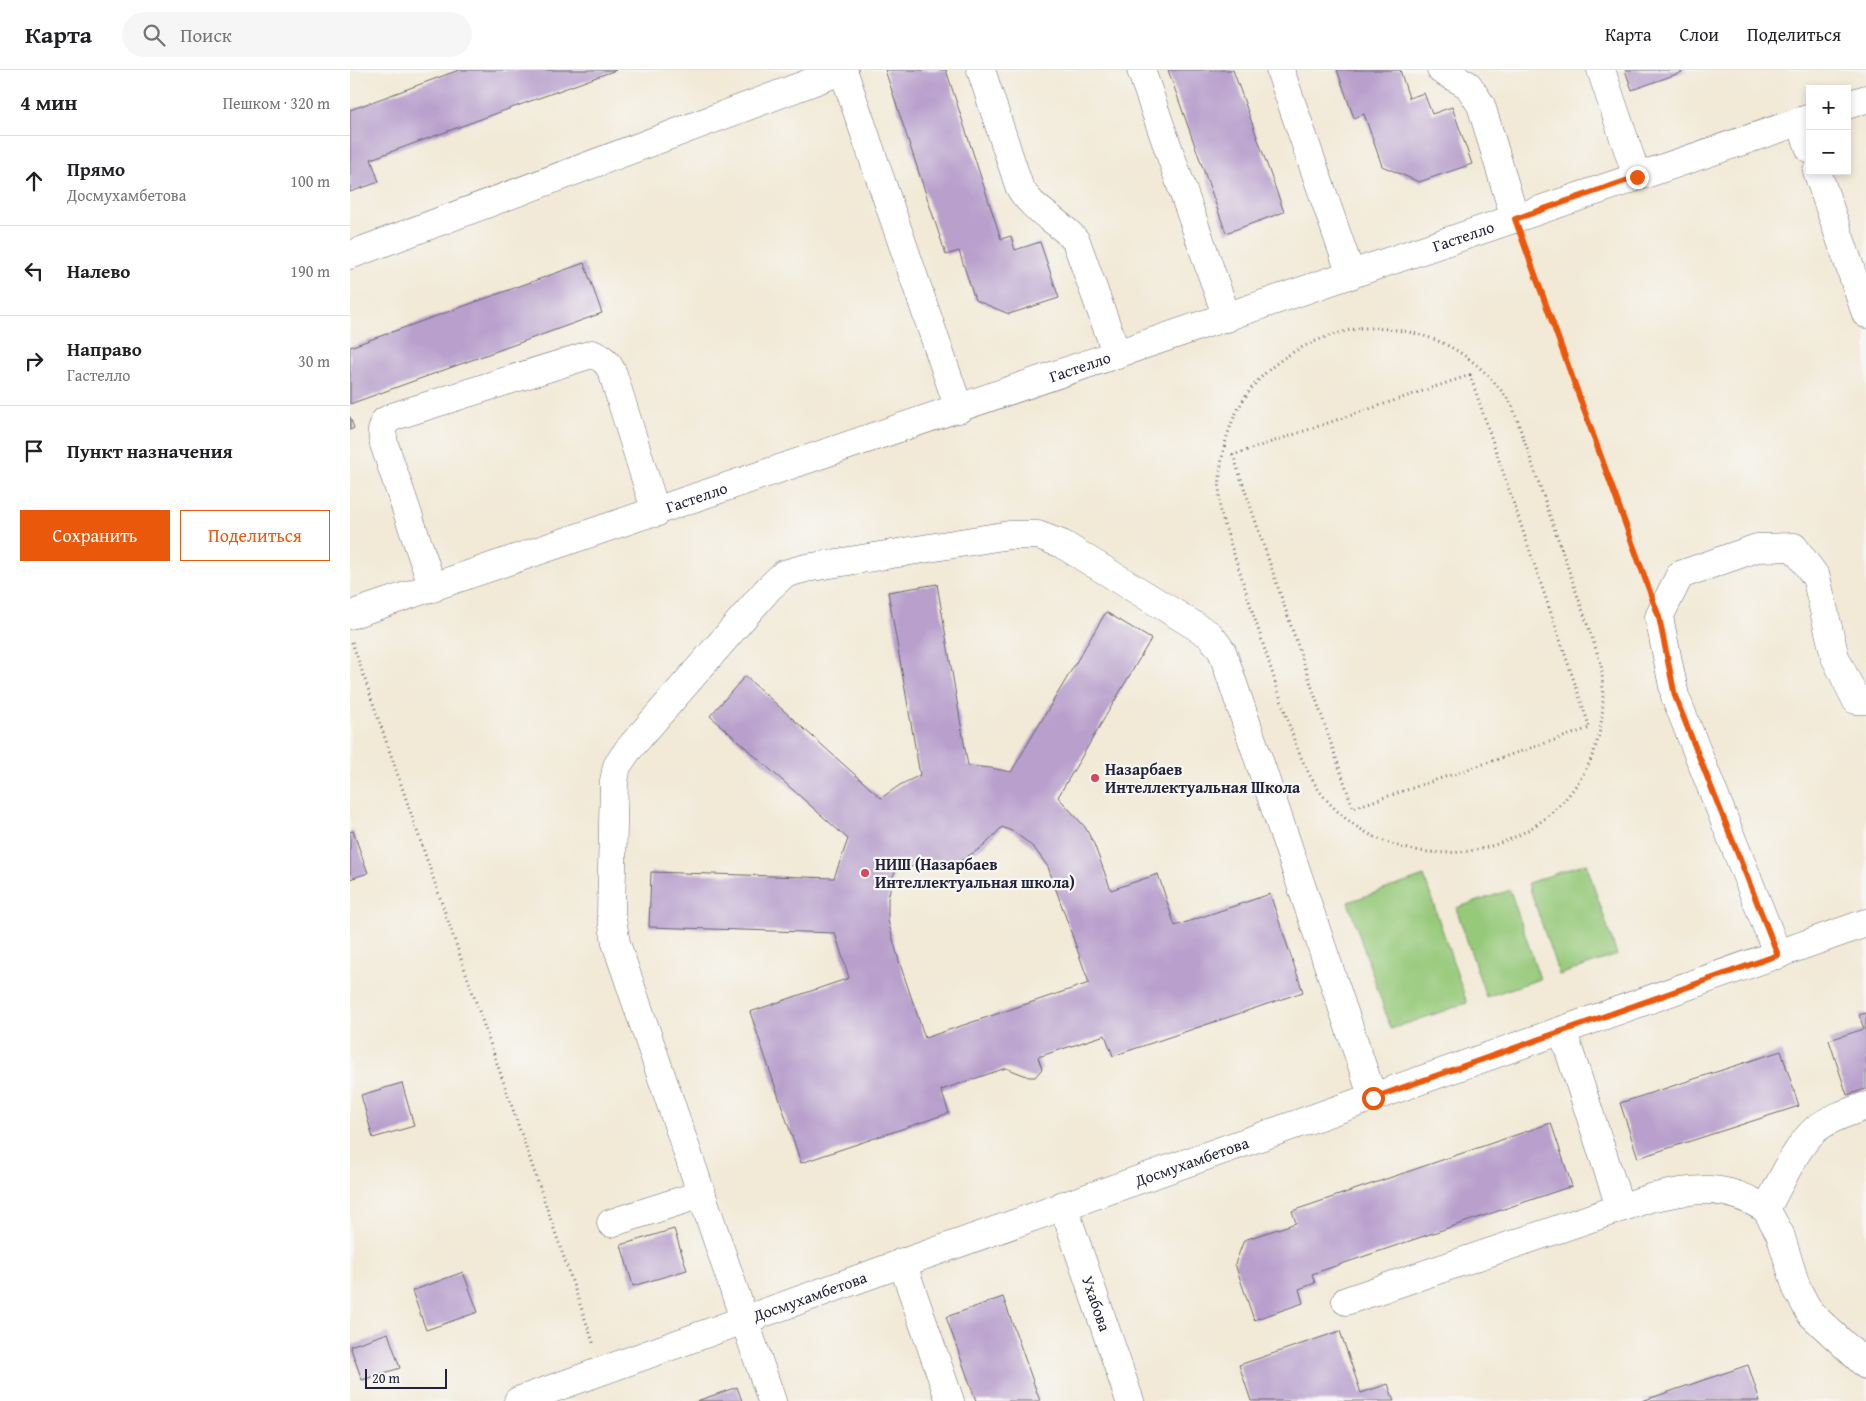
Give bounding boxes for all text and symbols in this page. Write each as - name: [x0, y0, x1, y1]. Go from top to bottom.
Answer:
- search box: [122, 12, 472, 57]
- text: Карта: [25, 17, 92, 52]
- icon: search: [140, 21, 168, 49]
- text: Поиск: [180, 21, 232, 49]
- text: Карта: [1605, 21, 1652, 48]
- text: Слои: [1680, 21, 1719, 48]
- text: Поделиться: [1747, 21, 1841, 48]
- map controls: [1806, 85, 1851, 175]
- button: +: [1806, 85, 1851, 130]
- text: 4 мин: [20, 87, 77, 118]
- text: Пешком · 320 m: [223, 91, 330, 115]
- button: −: [1806, 130, 1851, 175]
- text: Прямо: [67, 155, 125, 183]
- route end: [1626, 166, 1649, 189]
- icon: ahead: [20, 167, 48, 195]
- text: 100 m: [290, 169, 330, 193]
- text: Досмухамбетова: [67, 183, 186, 207]
- street label: Гастелло: [1429, 214, 1497, 258]
- icon: left: [20, 257, 48, 285]
- text: Налево: [67, 257, 130, 285]
- text: 190 m: [290, 259, 330, 283]
- text: Направо: [67, 335, 142, 363]
- street label: Гастелло: [1046, 345, 1114, 388]
- icon: right: [20, 347, 48, 375]
- text: 30 m: [298, 349, 330, 373]
- text: Гастелло: [67, 363, 130, 387]
- icon: arrive: [20, 437, 48, 465]
- text: Пункт назначения: [67, 437, 233, 465]
- street label: Гастелло: [663, 475, 730, 519]
- button: Сохранить: [20, 510, 170, 561]
- button: Поделиться: [180, 510, 330, 561]
- place label: Назарбаев Интеллектуальная Школа: [1105, 757, 1301, 799]
- marker: Назарбаев Интеллектуальная Школа: [1089, 772, 1101, 784]
- place label: НИШ (Назарбаев Интеллектуальная школа): [875, 852, 1075, 894]
- marker: НИШ (Назарбаев Интеллектуальная школа): [859, 867, 871, 879]
- route start: [1362, 1087, 1385, 1110]
- street label: Досмухамбетова: [1130, 1130, 1252, 1193]
- street label: Досмухамбетова: [749, 1265, 870, 1328]
- street label: Ухабова: [1076, 1272, 1117, 1335]
- scale bar: [365, 1366, 448, 1389]
- text: 20 m: [372, 1368, 400, 1388]

